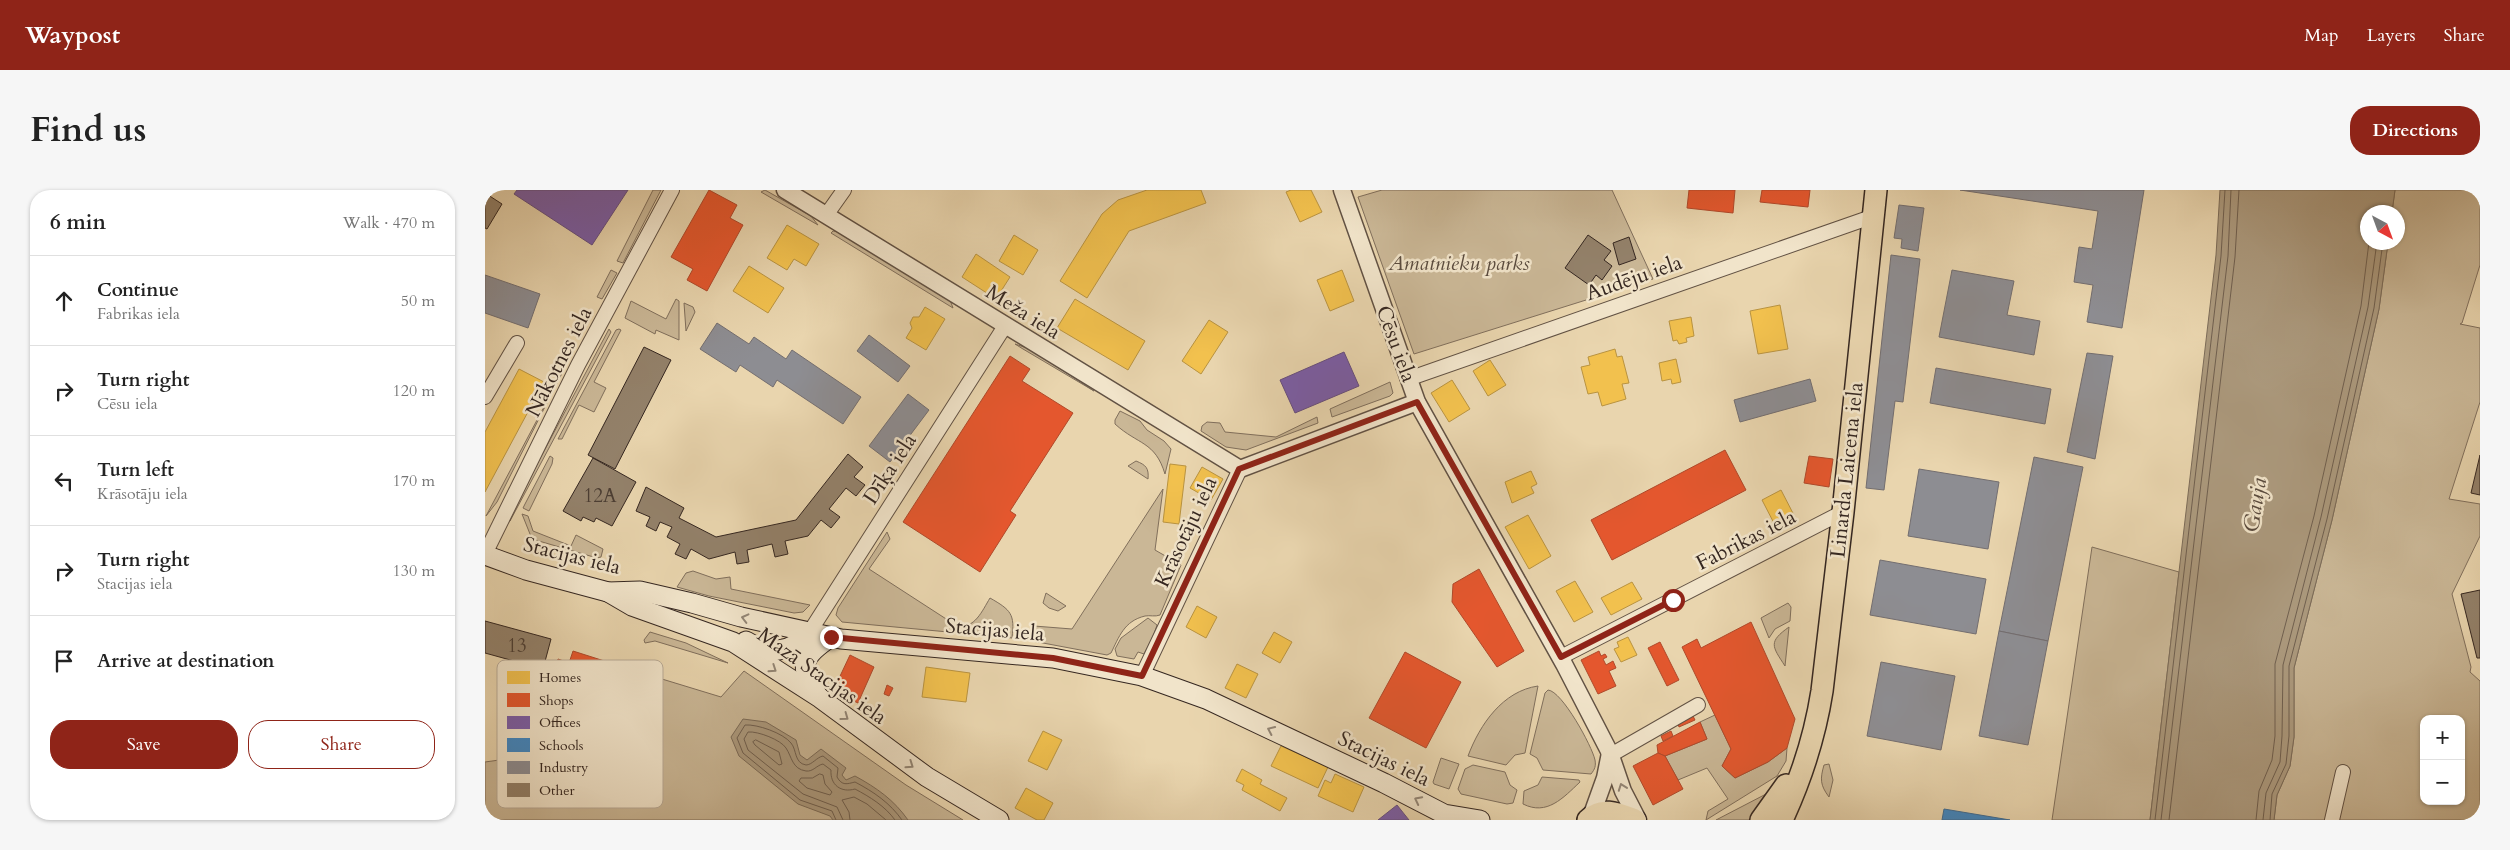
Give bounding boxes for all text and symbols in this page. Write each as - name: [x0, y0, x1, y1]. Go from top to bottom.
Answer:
- text: Waypost: [25, 19, 120, 52]
- text: Map: [2304, 23, 2339, 48]
- text: Layers: [2367, 23, 2416, 48]
- text: Share: [2444, 23, 2485, 48]
- text: Find us: [30, 106, 146, 154]
- button: Directions: [2350, 106, 2480, 155]
- north arrow: [2360, 205, 2405, 250]
- text: 6 min: [50, 208, 106, 237]
- text: Walk · 470 m: [343, 212, 435, 234]
- street label: Audēju iela: [1582, 248, 1686, 308]
- park label: Amatnieku parks: [1387, 249, 1530, 278]
- text: Continue: [97, 277, 179, 303]
- street label: Meža iela: [980, 278, 1066, 346]
- icon: ahead: [50, 287, 78, 315]
- text: 50 m: [401, 290, 435, 312]
- street label: Nākotnes iela: [519, 302, 599, 422]
- street label: Cēsu iela: [1369, 302, 1423, 386]
- text: Fabrikas iela: [97, 303, 180, 325]
- text: Turn right: [97, 367, 189, 393]
- icon: right: [50, 377, 78, 405]
- text: 120 m: [393, 380, 435, 402]
- street label: Linarda Laicena iela: [1823, 381, 1871, 559]
- text: Cēsu iela: [97, 393, 158, 415]
- street label: Dīķa iela: [856, 428, 924, 510]
- text: Turn left: [97, 457, 174, 483]
- icon: left: [50, 467, 78, 495]
- text: 170 m: [393, 470, 435, 492]
- street label: Krāsotāju iela: [1148, 472, 1224, 592]
- water label: Gauja: [2236, 476, 2274, 534]
- text: Krāsotāju iela: [97, 483, 188, 505]
- house number: 12A: [584, 483, 617, 509]
- street label: Fabrikas iela: [1691, 502, 1801, 578]
- street label: Stacijas iela: [520, 530, 624, 582]
- text: Turn right: [97, 547, 189, 573]
- icon: right: [50, 557, 78, 585]
- text: 130 m: [393, 560, 435, 582]
- text: Stacijas iela: [97, 573, 173, 595]
- route start: [1662, 589, 1685, 612]
- street label: Stacijas iela: [944, 611, 1046, 649]
- one-way arrow: [740, 613, 749, 624]
- street label: Mazā Stacijas iela: [751, 621, 893, 731]
- route end: [820, 626, 843, 649]
- house number: 13: [507, 633, 527, 659]
- icon: arrive: [50, 647, 78, 675]
- text: Arrive at destination: [97, 648, 274, 674]
- legend: [497, 660, 663, 808]
- one-way arrow: [767, 663, 777, 672]
- text: Homes: [539, 668, 581, 687]
- text: Shops: [539, 691, 574, 710]
- one-way arrow: [839, 711, 849, 720]
- text: Offices: [539, 713, 581, 732]
- map controls: [2420, 715, 2465, 805]
- button: +: [2420, 715, 2465, 760]
- button: Save: [50, 720, 238, 769]
- button: Share: [248, 720, 435, 769]
- street label: Stacijas iela: [1333, 724, 1435, 794]
- one-way arrow: [1267, 726, 1276, 736]
- text: Schools: [539, 736, 584, 755]
- text: Industry: [539, 758, 589, 777]
- one-way arrow: [904, 759, 914, 768]
- button: −: [2420, 760, 2465, 805]
- text: Other: [539, 781, 576, 800]
- one-way arrow: [1618, 784, 1628, 792]
- one-way arrow: [1414, 796, 1423, 806]

